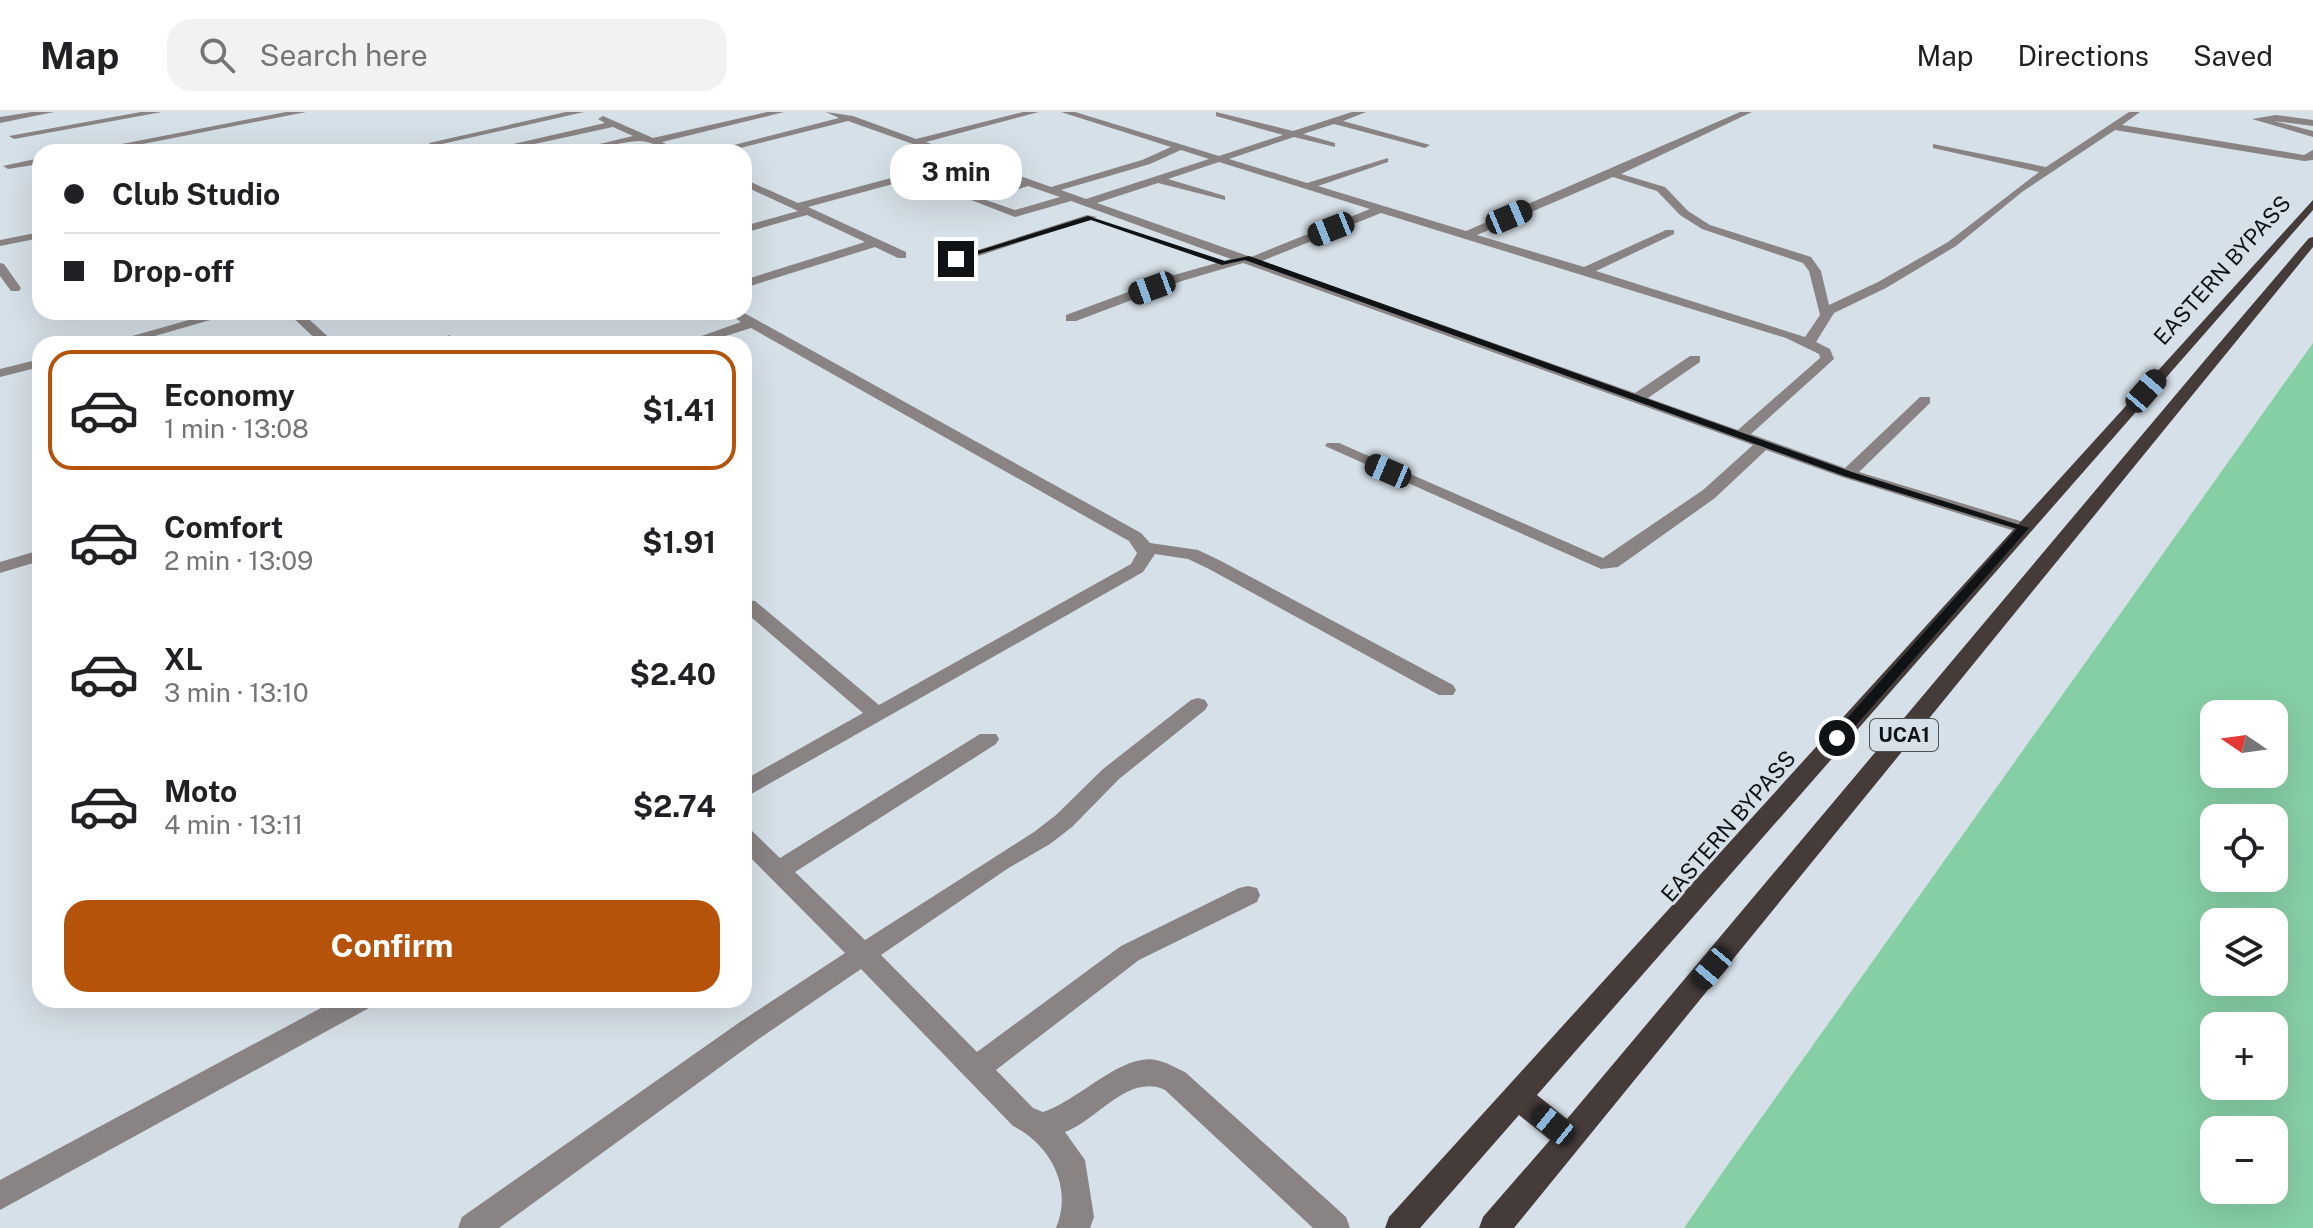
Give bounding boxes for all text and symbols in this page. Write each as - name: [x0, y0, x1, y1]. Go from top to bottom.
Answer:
- search box: [167, 19, 727, 91]
- text: Map: [40, 33, 119, 78]
- icon: search: [195, 33, 239, 77]
- text: Search here: [259, 37, 428, 73]
- text: Map: [1917, 39, 1973, 72]
- text: Directions: [2017, 39, 2149, 72]
- text: Saved: [2193, 39, 2273, 72]
- callout: 3 min: [890, 143, 1022, 199]
- text: 3 min: [922, 156, 990, 187]
- text: Club Studio: [112, 176, 280, 212]
- street label: EASTERN BYPASS: [2148, 190, 2296, 350]
- car: [1482, 197, 1536, 237]
- car: [1304, 209, 1358, 249]
- route end: [938, 241, 974, 277]
- text: Drop-off: [112, 253, 234, 289]
- car: [1125, 269, 1179, 307]
- car: [2121, 365, 2171, 417]
- icon: car: [68, 374, 140, 446]
- text: Economy: [164, 377, 295, 413]
- text: $1.41: [642, 392, 716, 428]
- text: 1 min · 13:08: [164, 413, 309, 444]
- car: [1361, 451, 1415, 491]
- icon: car: [68, 506, 140, 578]
- text: Comfort: [164, 509, 283, 545]
- text: $1.91: [642, 524, 716, 560]
- text: 2 min · 13:09: [164, 545, 313, 576]
- icon: car: [68, 638, 140, 710]
- text: XL: [164, 641, 203, 677]
- text: $2.40: [630, 656, 716, 692]
- text: 3 min · 13:10: [164, 677, 309, 708]
- north arrow: [2200, 700, 2288, 788]
- map controls: [2200, 700, 2288, 1204]
- road number: UCA1: [1870, 719, 1938, 751]
- route start: [1819, 720, 1855, 756]
- street label: EASTERN BYPASS: [1655, 745, 1801, 907]
- icon: car: [68, 770, 140, 842]
- text: Moto: [164, 773, 237, 809]
- text: $2.74: [633, 788, 716, 824]
- button: locate: [2200, 804, 2288, 892]
- text: 4 min · 13:11: [164, 809, 303, 840]
- button: Confirm: [64, 900, 720, 992]
- button: layers: [2200, 908, 2288, 996]
- car: [1687, 942, 1737, 994]
- button: +: [2200, 1012, 2288, 1100]
- car: [1527, 1101, 1579, 1149]
- button: −: [2200, 1116, 2288, 1204]

